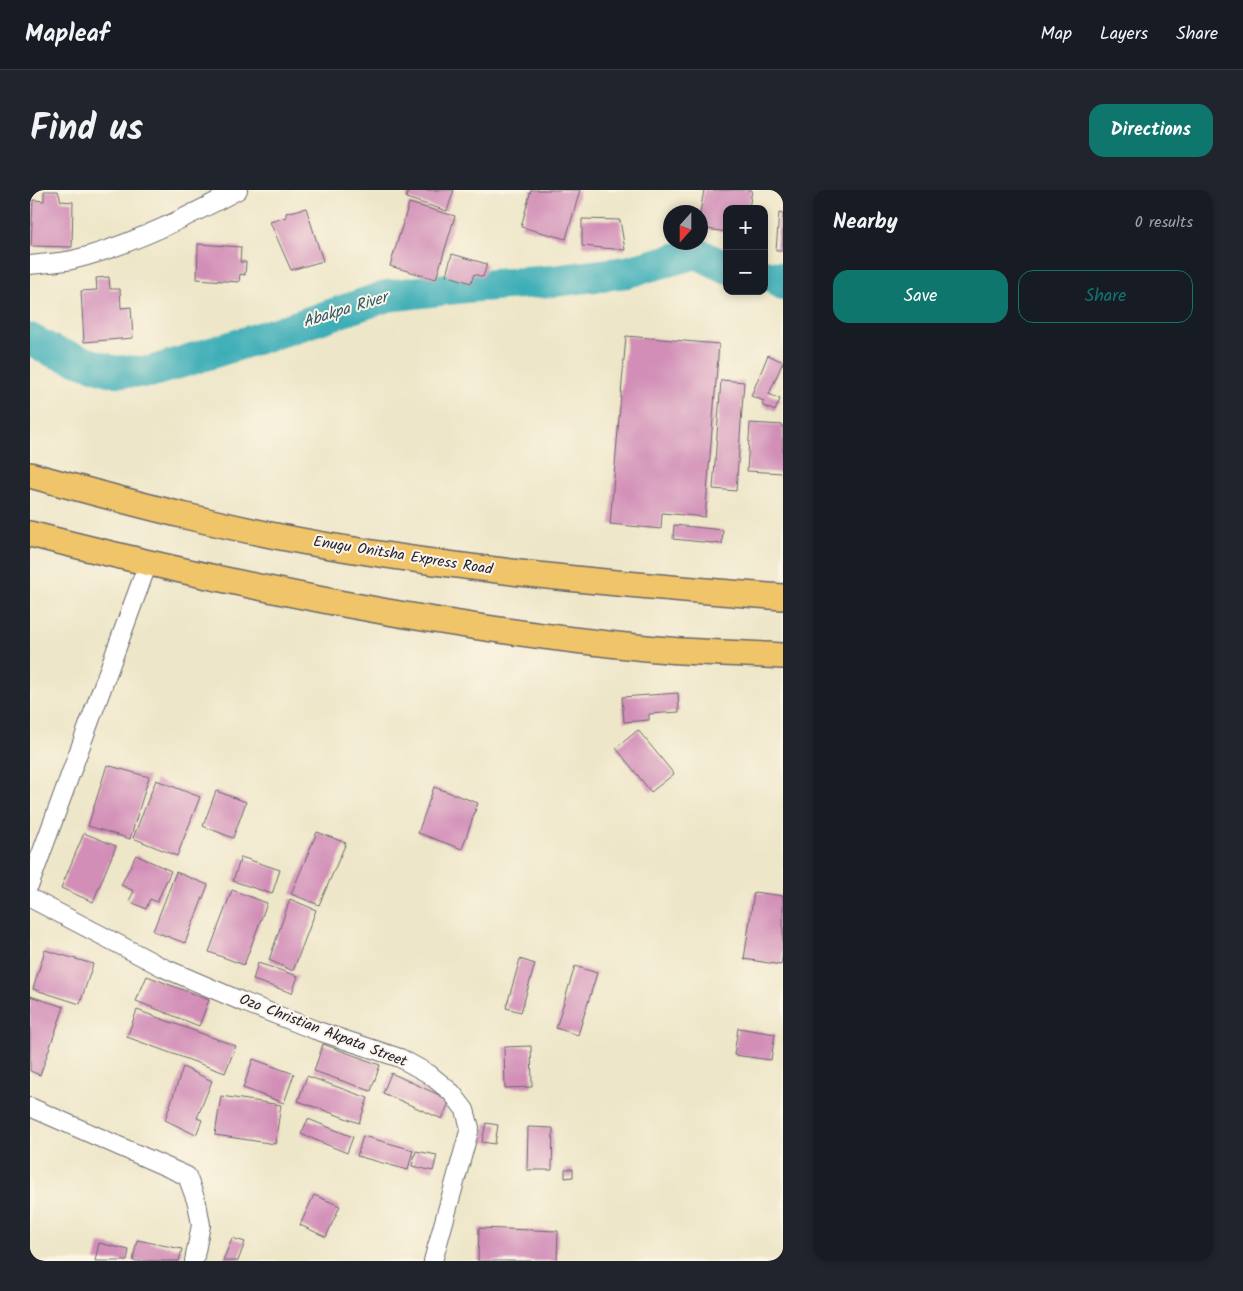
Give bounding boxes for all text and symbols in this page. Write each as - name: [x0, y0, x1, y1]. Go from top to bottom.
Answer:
- text: Mapleaf: [25, 15, 109, 54]
- text: Map: [1041, 20, 1072, 49]
- text: Layers: [1100, 20, 1148, 49]
- text: Share: [1176, 20, 1218, 49]
- text: Find us: [30, 102, 143, 158]
- button: Directions: [1089, 104, 1213, 157]
- north arrow: [663, 205, 708, 250]
- map controls: [723, 205, 768, 295]
- button: +: [723, 205, 768, 250]
- text: Nearby: [833, 206, 898, 239]
- text: 0 results: [1135, 210, 1193, 235]
- button: −: [723, 250, 768, 295]
- button: Save: [833, 270, 1008, 323]
- button: Share: [1018, 270, 1193, 323]
- water label: Abakpa River: [300, 284, 394, 335]
- street label: Enugu Onitsha Express Road: [312, 530, 495, 582]
- street label: Ozo Christian Akpata Street: [236, 988, 411, 1074]

